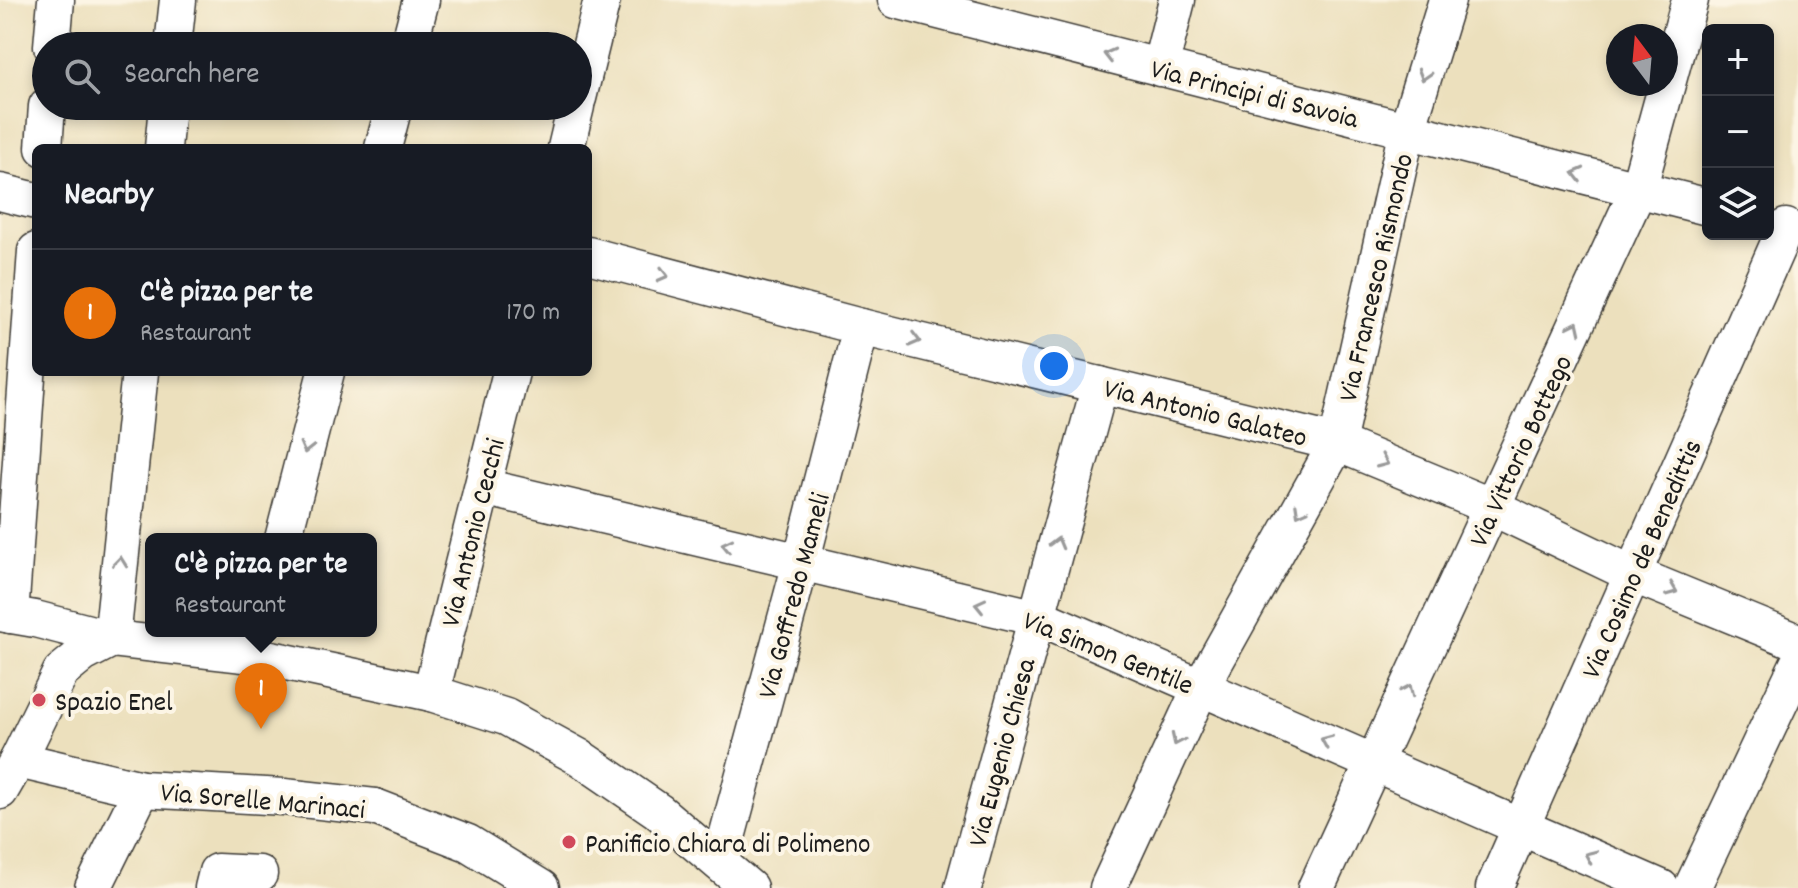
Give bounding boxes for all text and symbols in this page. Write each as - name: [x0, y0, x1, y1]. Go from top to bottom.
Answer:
- north arrow: [1606, 24, 1678, 96]
- map controls: [1702, 24, 1774, 240]
- button: +: [1702, 24, 1774, 96]
- search box: [32, 32, 592, 120]
- one-way arrow: [1103, 47, 1117, 64]
- street label: Via Principi di Savoia: [1146, 52, 1363, 142]
- icon: search: [60, 54, 104, 98]
- text: Search here: [124, 55, 260, 98]
- one-way arrow: [1417, 67, 1433, 81]
- button: −: [1702, 96, 1774, 168]
- street label: Via Francesco Rismondo: [1331, 150, 1427, 406]
- one-way arrow: [1572, 167, 1586, 184]
- button: layers: [1702, 168, 1774, 240]
- text: Nearby: [64, 172, 153, 221]
- one-way arrow: [656, 265, 670, 282]
- text: C'è pizza per te: [140, 273, 313, 316]
- text: 1: [87, 295, 93, 332]
- text: 170 m: [506, 295, 560, 332]
- text: Restaurant: [140, 316, 252, 353]
- one-way arrow: [1565, 321, 1581, 335]
- one-way arrow: [908, 330, 922, 347]
- your location: [1034, 346, 1074, 386]
- street label: Via Vittorio Bottego: [1462, 350, 1586, 555]
- street label: Via Antonio Galateo: [1099, 371, 1311, 460]
- street label: Via Cosimo de Benedittis: [1574, 434, 1715, 686]
- street label: Via Antonio Cecchi: [433, 435, 519, 632]
- one-way arrow: [299, 440, 316, 454]
- one-way arrow: [1375, 452, 1389, 469]
- street label: Via Goffredo Mameli: [750, 489, 843, 704]
- one-way arrow: [1294, 502, 1310, 516]
- popup: [145, 533, 377, 637]
- one-way arrow: [1048, 536, 1065, 550]
- one-way arrow: [721, 537, 735, 554]
- text: C'è pizza per te: [175, 545, 347, 588]
- one-way arrow: [112, 555, 129, 568]
- one-way arrow: [1664, 581, 1678, 597]
- text: Restaurant: [175, 588, 286, 625]
- one-way arrow: [974, 597, 988, 614]
- street label: Via Simon Gentile: [1016, 603, 1198, 708]
- street label: Via Eugenio Chiesa: [960, 654, 1049, 852]
- pin: 1: [235, 663, 287, 729]
- one-way arrow: [1398, 684, 1414, 698]
- place label: Spazio Enel: [55, 685, 173, 725]
- marker: Spazio Enel: [30, 691, 48, 709]
- one-way arrow: [1171, 731, 1187, 746]
- one-way arrow: [1320, 734, 1334, 750]
- street label: Via Sorelle Marinaci: [159, 775, 367, 833]
- place label: Panificio Chiara di Polimeno: [585, 827, 871, 867]
- marker: Panificio Chiara di Polimeno: [560, 833, 578, 851]
- one-way arrow: [1583, 850, 1598, 866]

